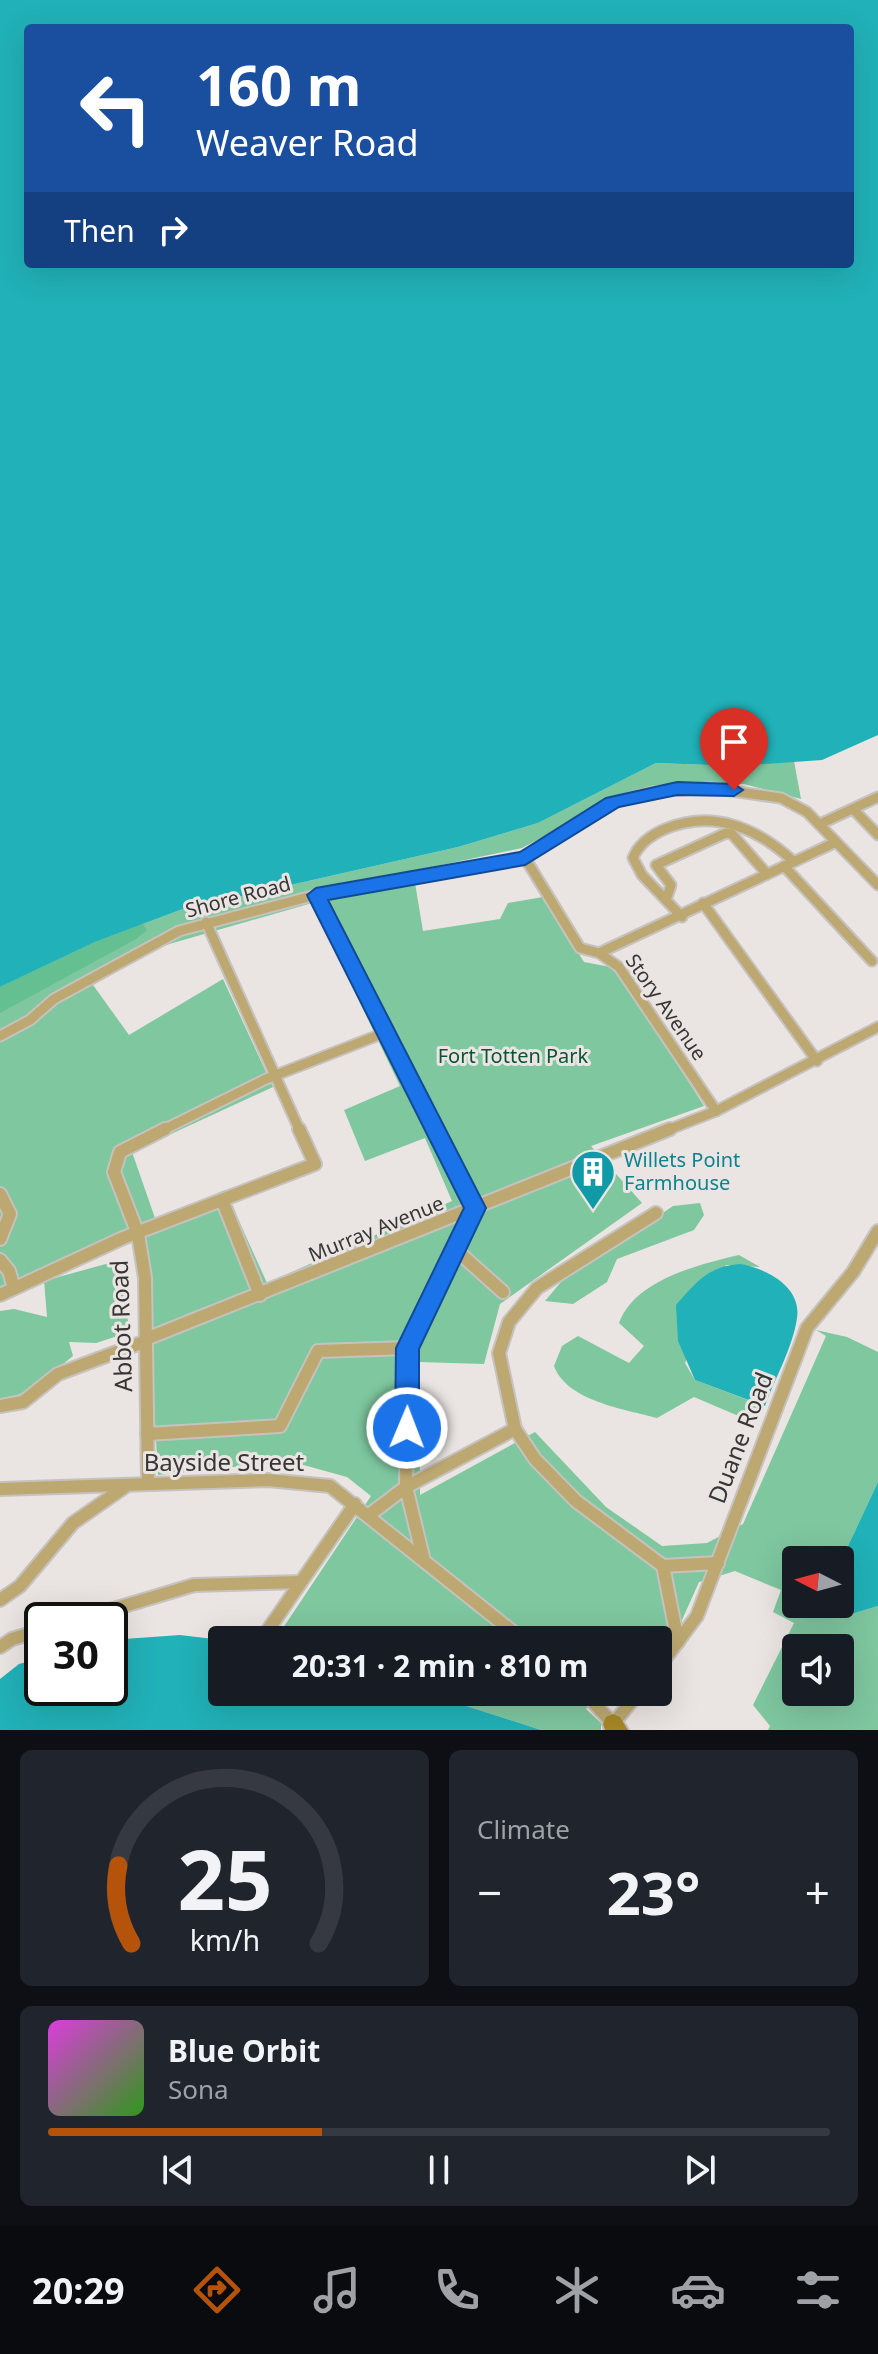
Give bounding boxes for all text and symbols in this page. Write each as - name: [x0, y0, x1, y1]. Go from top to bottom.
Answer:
- text: 160 m: [196, 46, 361, 122]
- icon: left: [64, 56, 168, 160]
- text: Weaver Road: [196, 118, 419, 167]
- icon: right: [151, 208, 195, 252]
- text: Then: [64, 210, 135, 251]
- pin: [700, 708, 768, 790]
- icon: arrive: [712, 720, 756, 764]
- street label: Shore Road: [182, 870, 293, 924]
- street label: Story Avenue: [620, 948, 713, 1065]
- park label: Fort Totten Park: [438, 1042, 589, 1069]
- place label: Willets Point Farmhouse: [624, 1146, 740, 1196]
- building icon: Willets Point Farmhouse: [569, 1148, 617, 1211]
- street label: Murray Avenue: [304, 1189, 447, 1268]
- street label: Abbot Road: [102, 1260, 139, 1393]
- street label: Duane Road: [699, 1367, 780, 1508]
- position arrow: [365, 1386, 449, 1470]
- street label: Bayside Street: [144, 1445, 305, 1478]
- north arrow: [782, 1546, 854, 1618]
- map controls: [782, 1546, 854, 1706]
- speed limit sign: 30: [24, 1602, 128, 1706]
- button: sound: [782, 1634, 854, 1706]
- text: 20:31 · 2 min · 810 m: [292, 1645, 588, 1686]
- text: Climate: [477, 1811, 570, 1847]
- text: 25: [177, 1821, 272, 1934]
- text: 23°: [606, 1851, 701, 1933]
- text: −: [477, 1862, 502, 1922]
- text: +: [805, 1862, 830, 1922]
- text: km/h: [189, 1920, 260, 1959]
- text: Blue Orbit: [168, 2030, 320, 2071]
- text: Sona: [168, 2071, 229, 2107]
- icon: previous: [156, 2148, 200, 2192]
- icon: pause: [417, 2148, 461, 2192]
- icon: next: [678, 2148, 722, 2192]
- icon: directions: [189, 2262, 245, 2318]
- icon: music: [309, 2262, 365, 2318]
- icon: phone: [429, 2262, 485, 2318]
- icon: climate: [549, 2262, 605, 2318]
- icon: car: [670, 2262, 726, 2318]
- icon: filters: [790, 2262, 846, 2318]
- text: 20:29: [32, 2266, 125, 2315]

